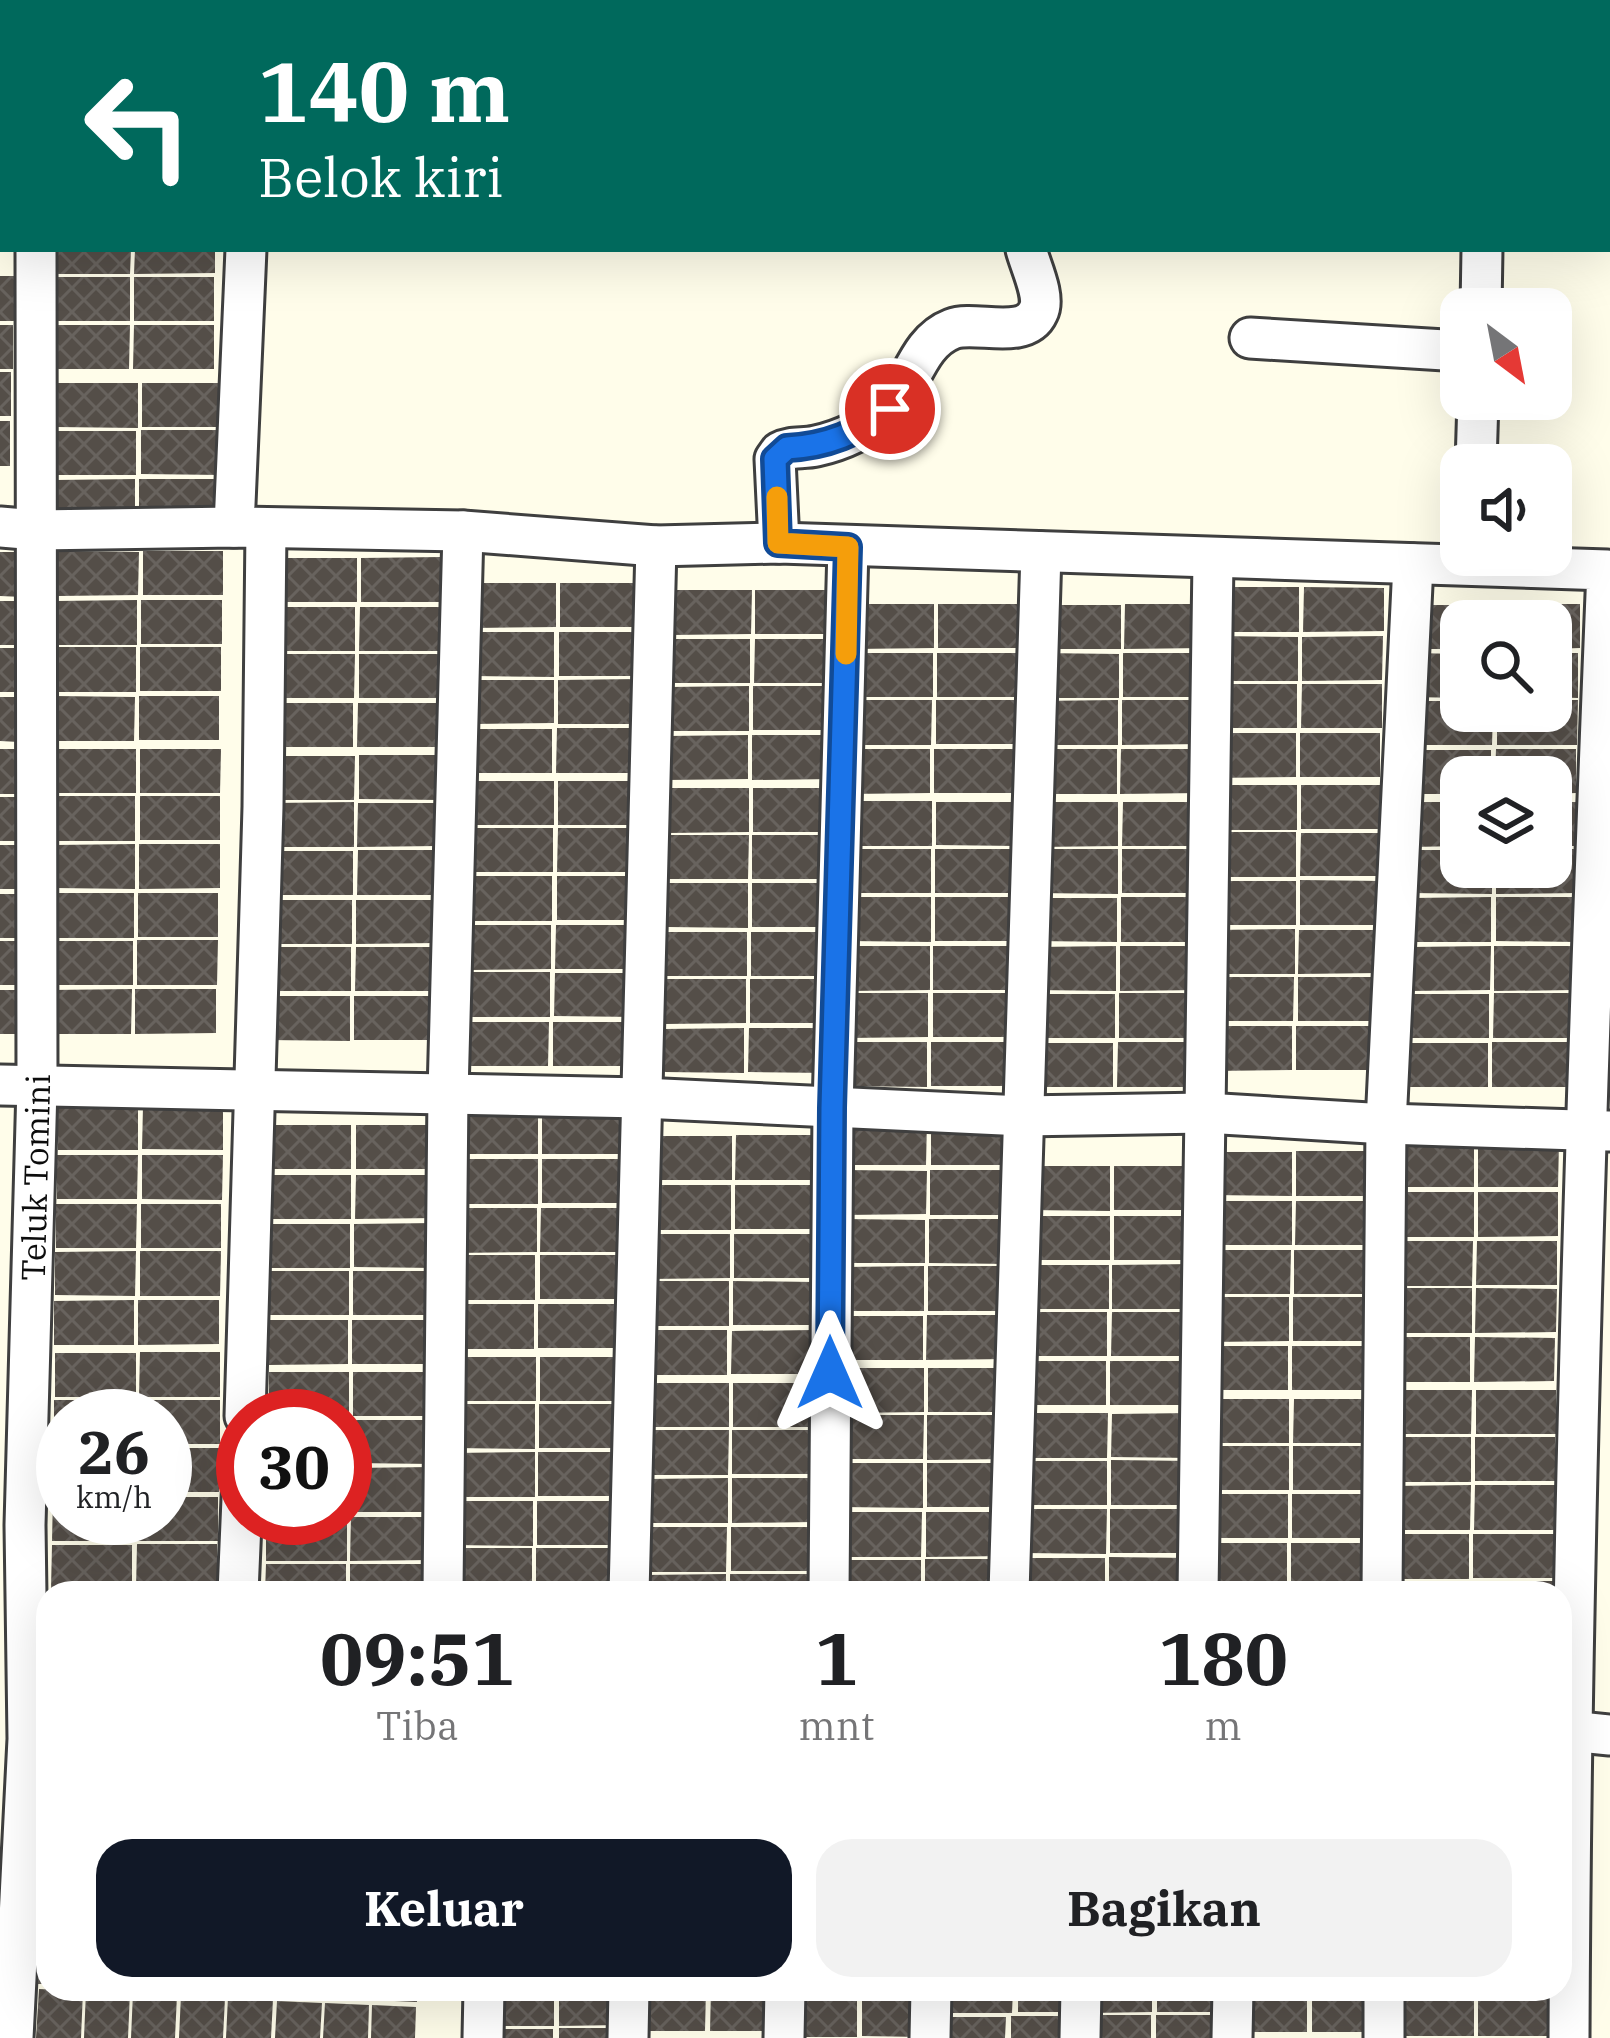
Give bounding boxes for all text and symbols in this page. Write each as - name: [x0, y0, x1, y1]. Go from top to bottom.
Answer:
- text: 140 m: [258, 36, 510, 145]
- icon: left: [60, 48, 216, 204]
- text: Belok kiri: [258, 142, 503, 212]
- north arrow: [1440, 288, 1572, 420]
- map controls: [1440, 288, 1572, 888]
- pin: [839, 358, 941, 460]
- icon: arrive: [857, 376, 923, 442]
- button: sound: [1440, 444, 1572, 576]
- button: search: [1440, 600, 1572, 732]
- button: layers: [1440, 756, 1572, 888]
- street label: Teluk Tomini: [10, 1074, 59, 1282]
- position arrow: [767, 1310, 893, 1436]
- speed limit sign: 30: [216, 1389, 372, 1545]
- text: 26: [78, 1412, 150, 1491]
- text: km/h: [76, 1477, 152, 1516]
- text: 09:51: [320, 1611, 515, 1705]
- text: 1: [815, 1611, 858, 1705]
- text: 180: [1158, 1611, 1288, 1705]
- text: Tiba: [376, 1700, 459, 1751]
- text: mnt: [799, 1700, 874, 1751]
- text: m: [1205, 1700, 1242, 1751]
- button: Keluar: [96, 1839, 792, 1977]
- button: Bagikan: [816, 1839, 1512, 1977]

